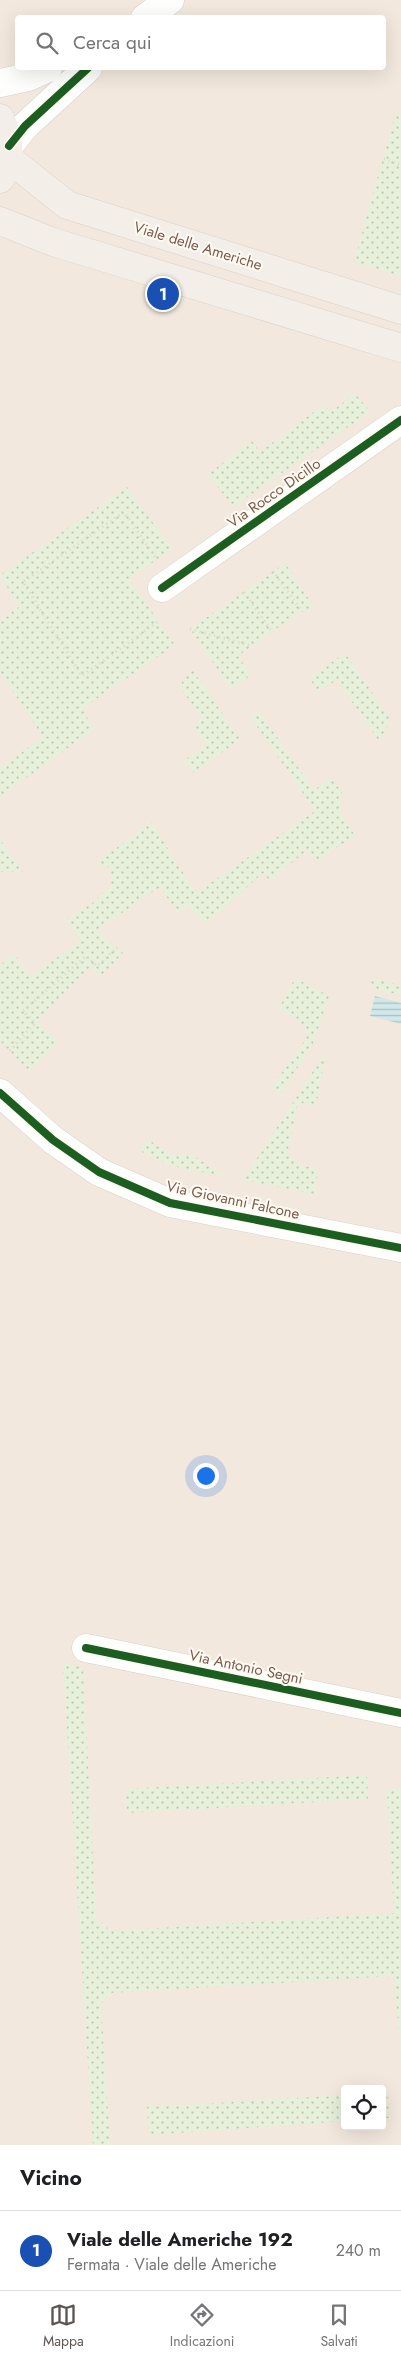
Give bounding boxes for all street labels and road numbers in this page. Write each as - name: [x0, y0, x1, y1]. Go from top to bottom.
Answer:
- street label: Viale delle Americhe: [131, 216, 265, 276]
- street label: Via Rocco Dicillo: [223, 453, 325, 533]
- street label: Via Giovanni Falcone: [164, 1175, 302, 1225]
- street label: Via Antonio Segni: [187, 1644, 305, 1690]

